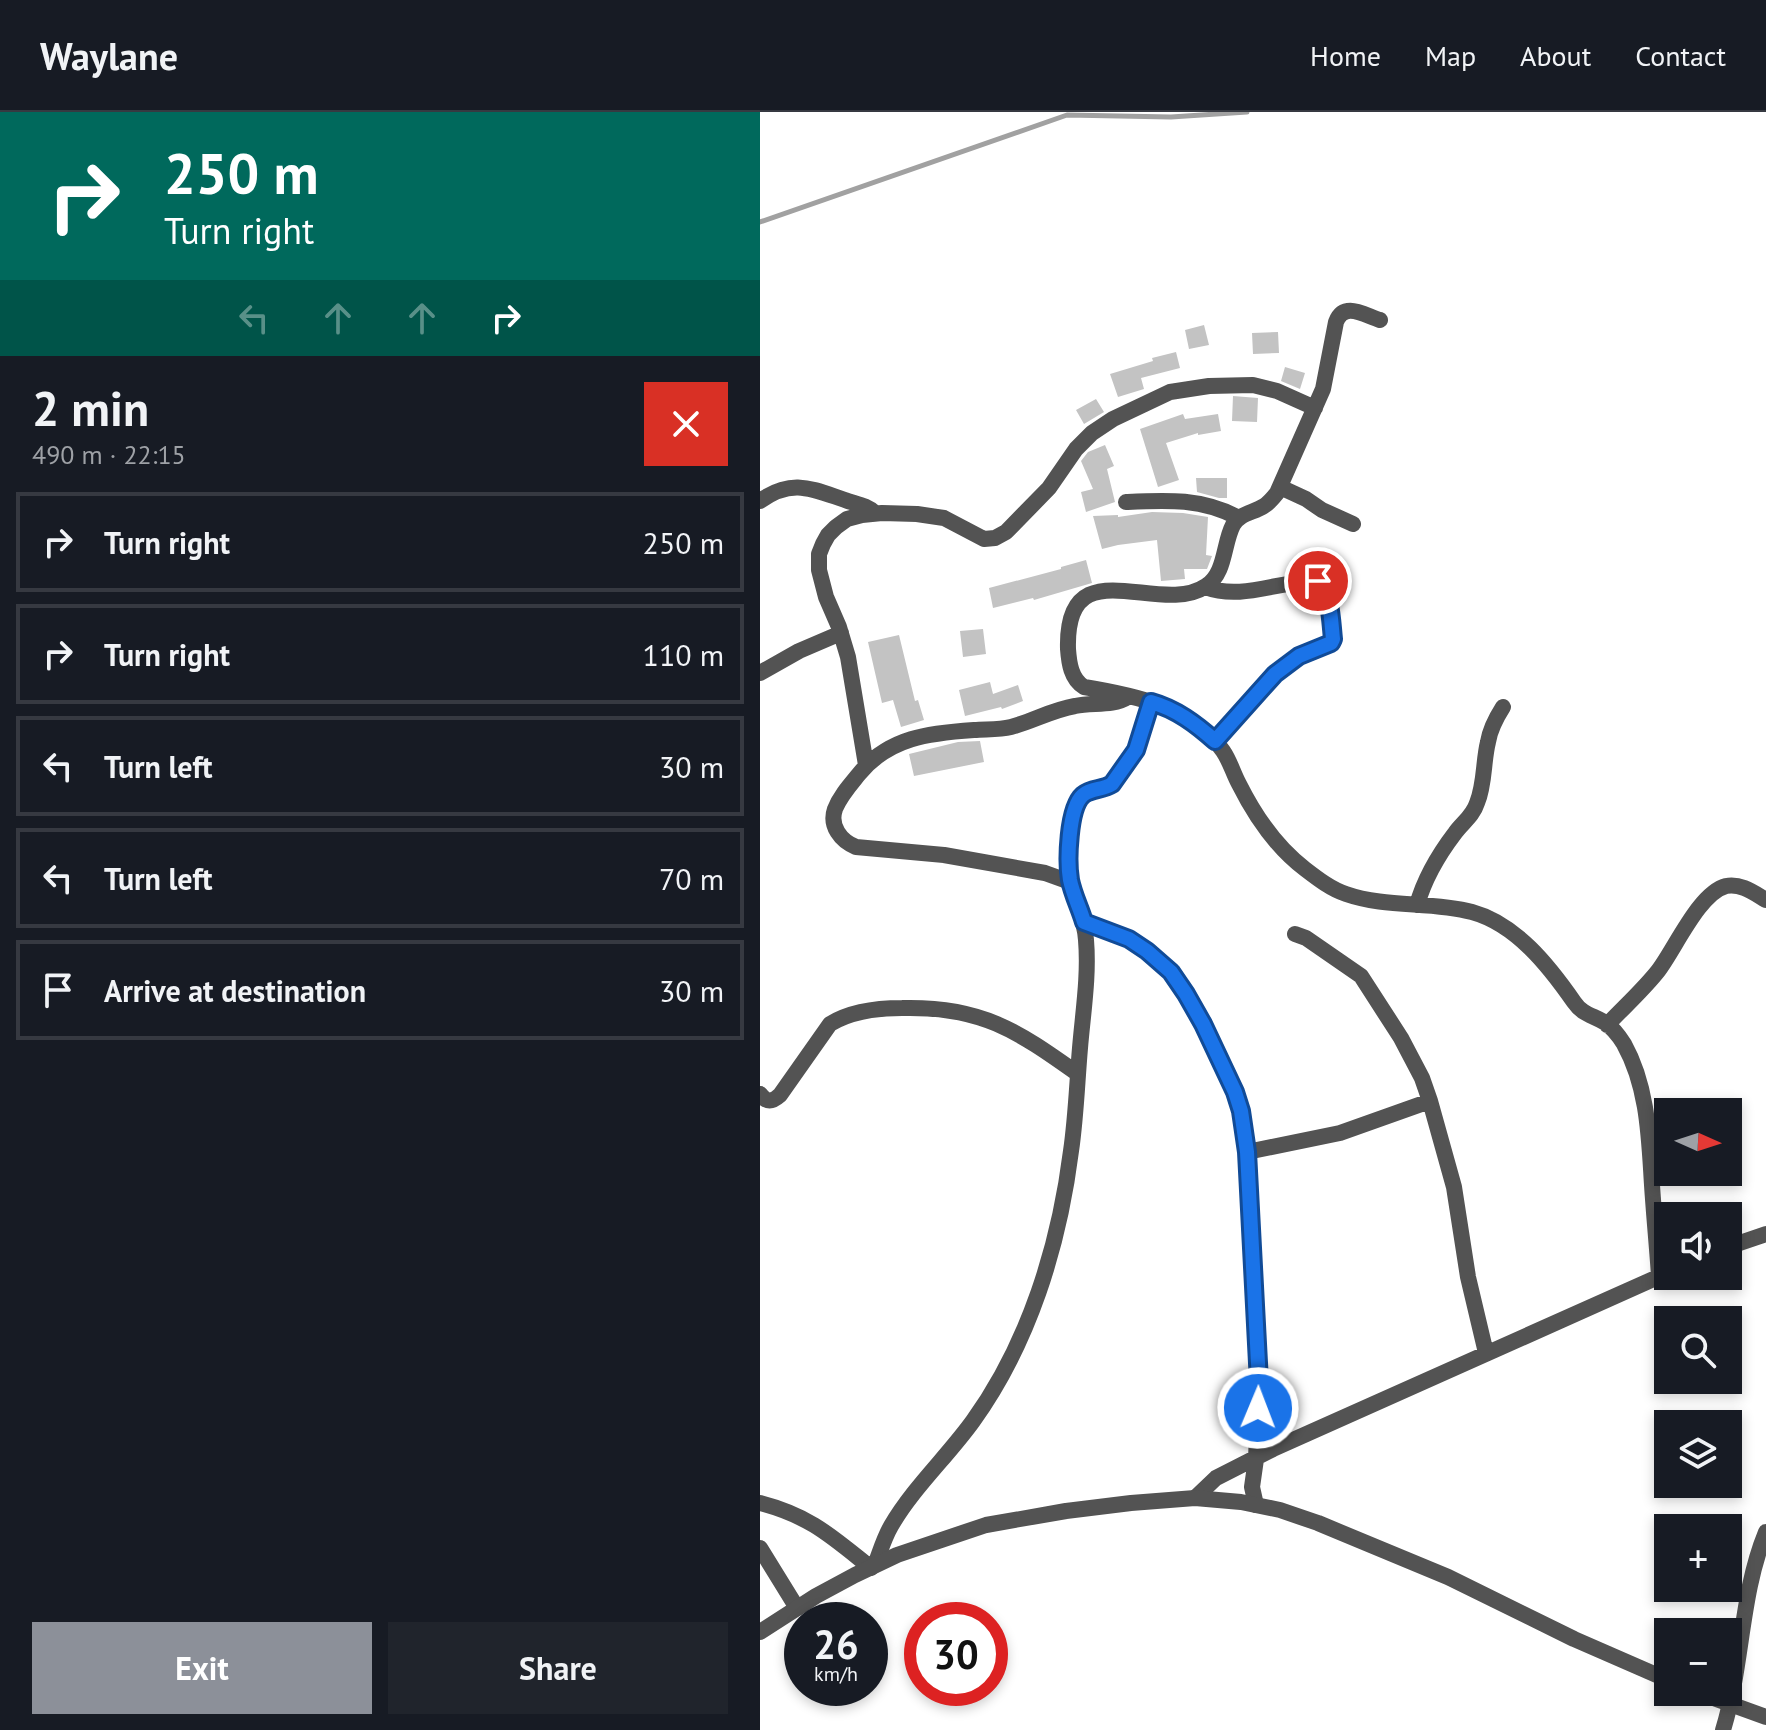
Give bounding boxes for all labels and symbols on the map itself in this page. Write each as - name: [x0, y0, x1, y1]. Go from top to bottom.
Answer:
- pin: [1284, 547, 1352, 615]
- north arrow: [1654, 1098, 1742, 1186]
- position arrow: [1216, 1366, 1300, 1450]
- speed limit sign: 30: [904, 1602, 1008, 1706]

